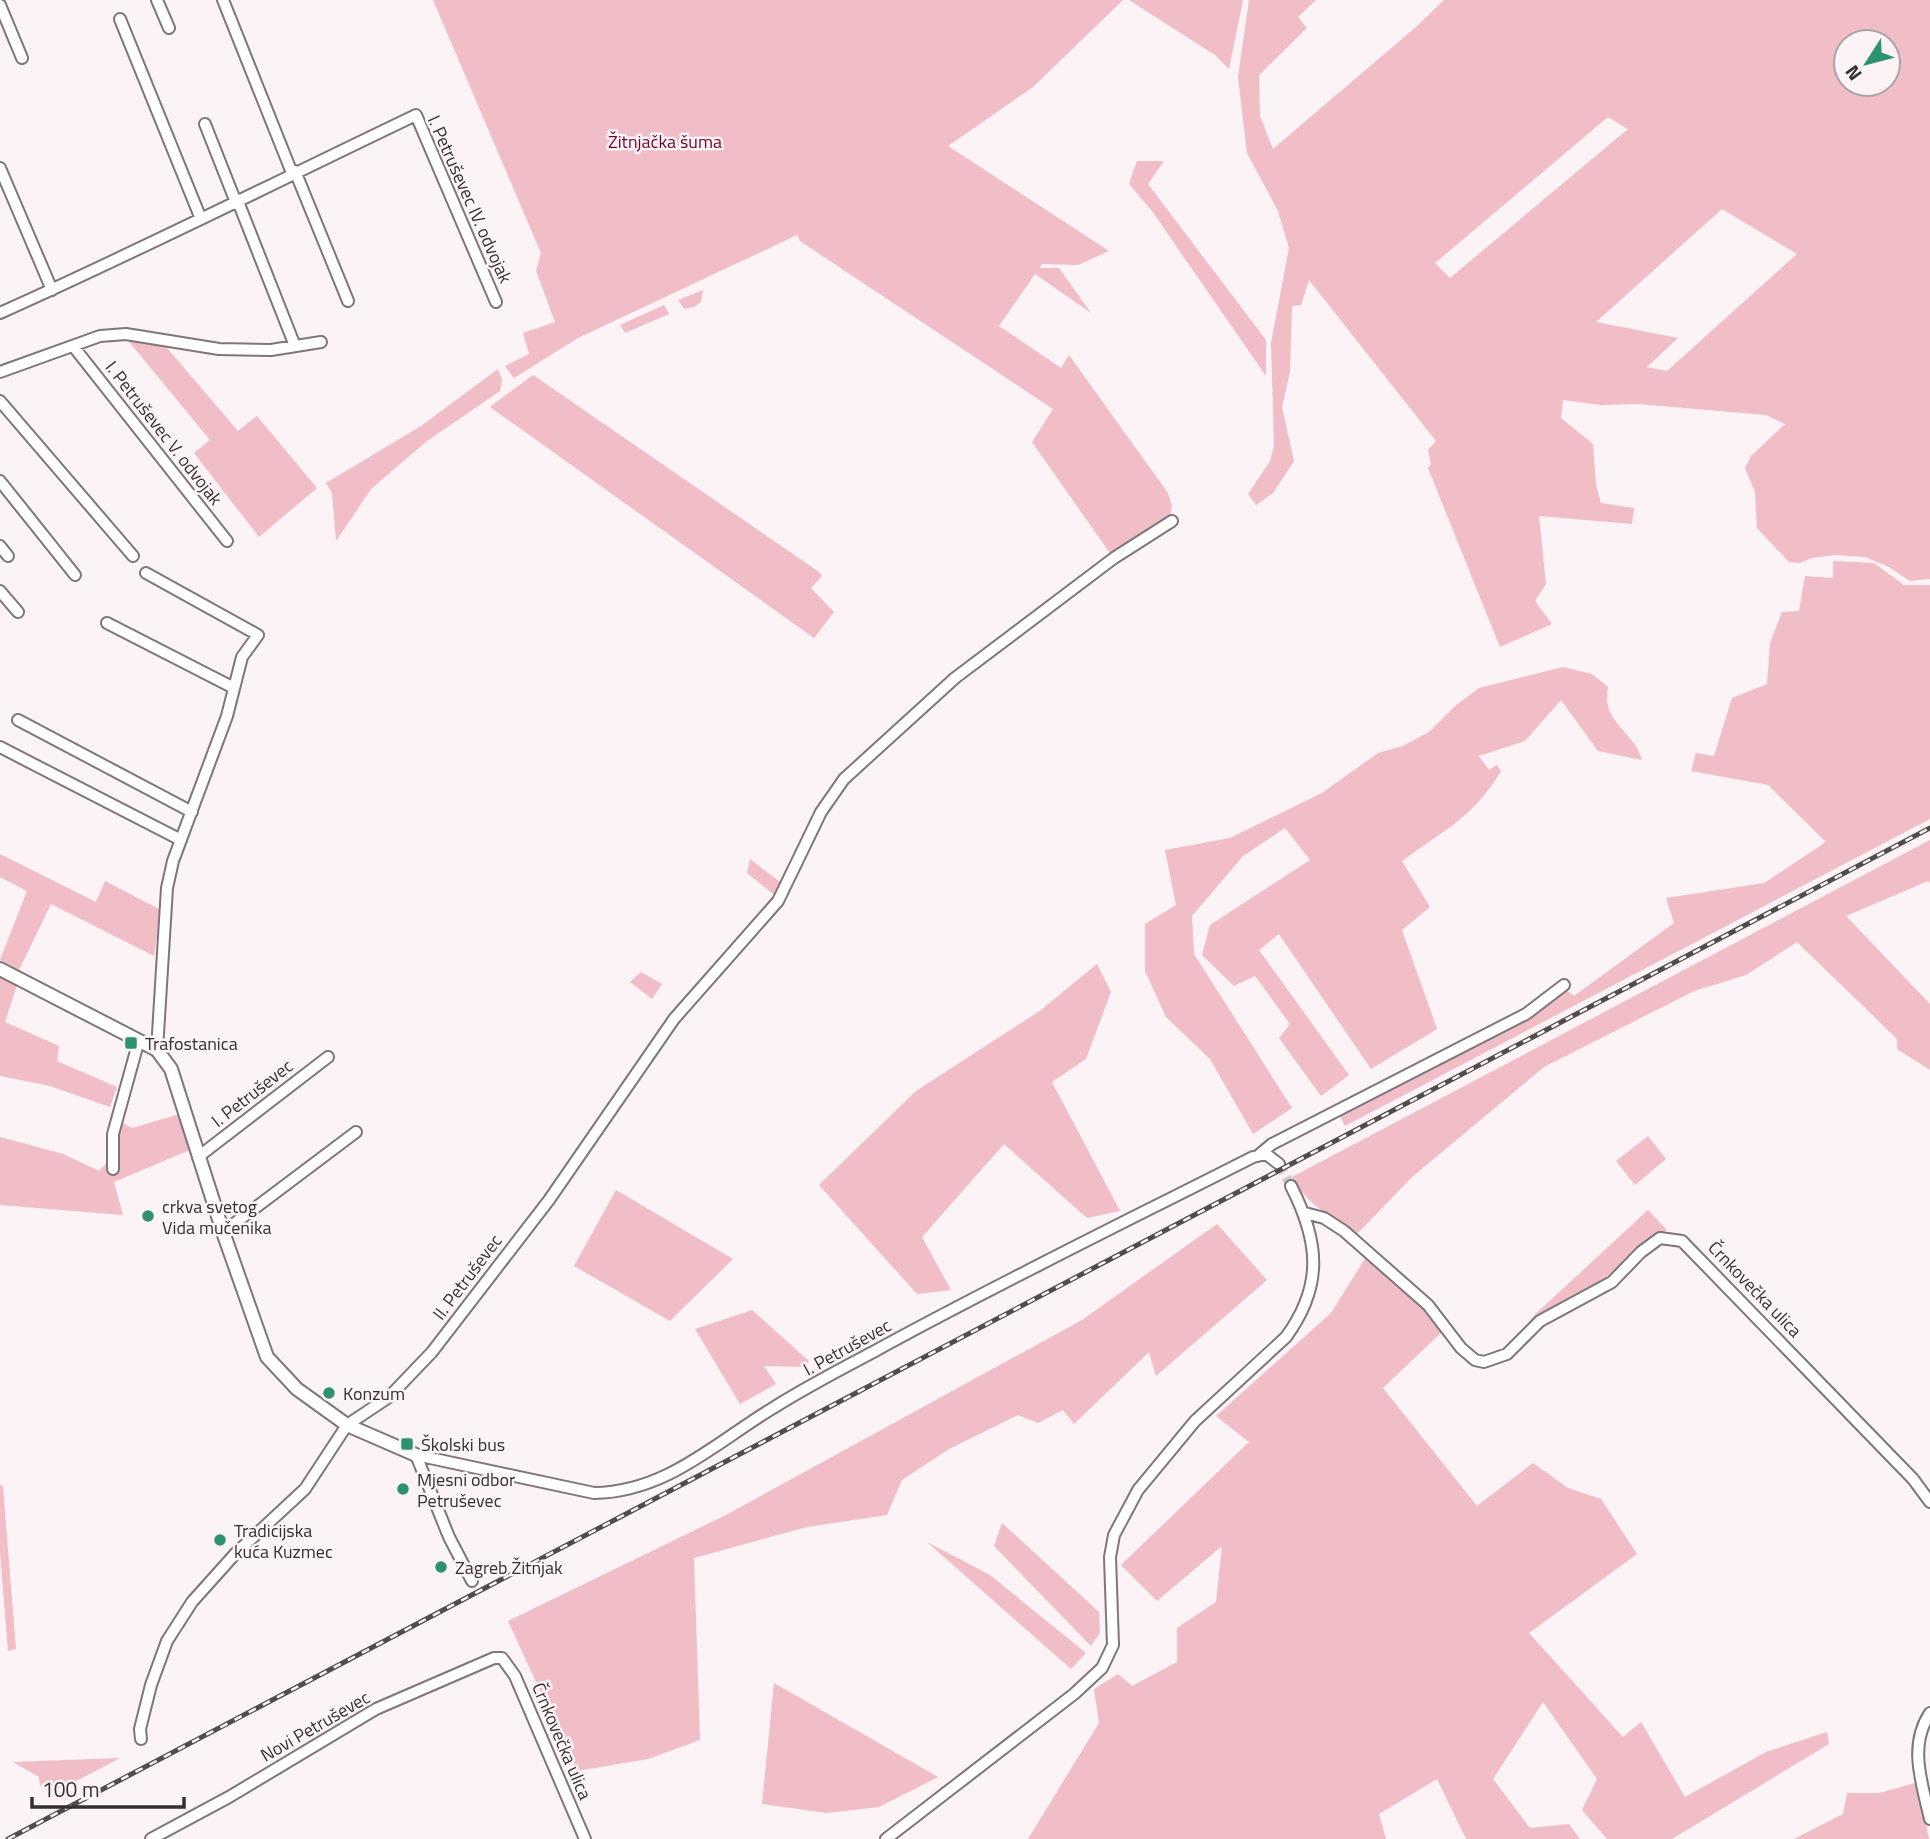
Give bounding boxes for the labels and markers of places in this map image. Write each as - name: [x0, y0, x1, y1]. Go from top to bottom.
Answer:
- place label: Trafostanica: [145, 1030, 238, 1057]
- marker: Trafostanica: [123, 1035, 139, 1051]
- place label: crkva svetog Vida mučenika: [162, 1193, 272, 1241]
- marker: crkva svetog Vida mučenika: [140, 1208, 156, 1224]
- place label: Konzum: [343, 1380, 405, 1407]
- marker: Konzum: [321, 1385, 337, 1401]
- place label: Školski bus: [421, 1431, 505, 1458]
- marker: Školski bus: [399, 1436, 415, 1452]
- place label: Mjesni odbor Petruševec: [417, 1466, 515, 1514]
- marker: Mjesni odbor Petruševec: [395, 1481, 411, 1497]
- place label: Tradicijska kuća Kuzmec: [234, 1517, 333, 1565]
- marker: Tradicijska kuća Kuzmec: [212, 1532, 228, 1548]
- place label: Zagreb Žitnjak: [455, 1554, 563, 1581]
- marker: Zagreb Žitnjak: [433, 1559, 449, 1575]

